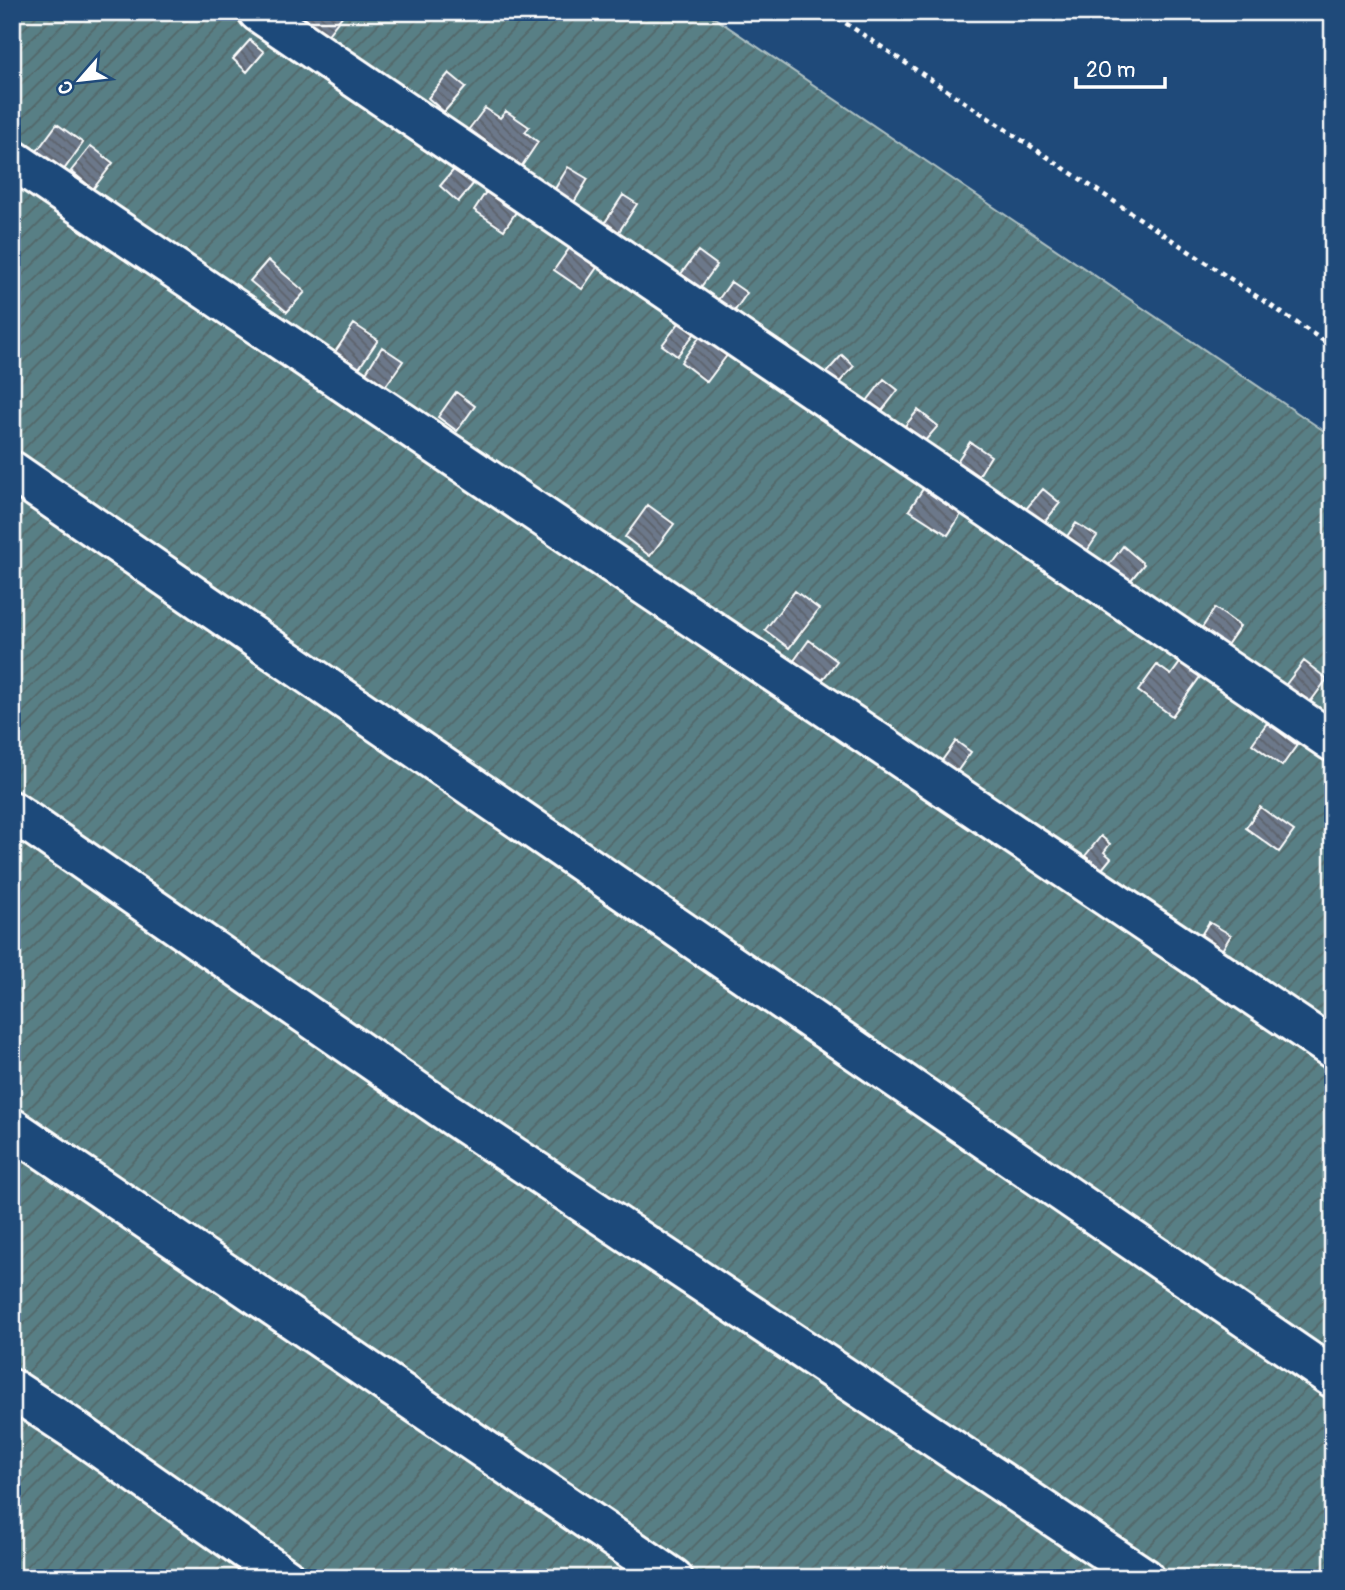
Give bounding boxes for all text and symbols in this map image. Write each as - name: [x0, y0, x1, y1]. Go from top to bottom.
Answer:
- north arrow: [46, 46, 116, 116]
- scale bar: [1076, 46, 1165, 90]
- text: 20 m: [1086, 57, 1135, 84]
- text: С: [52, 76, 79, 98]

